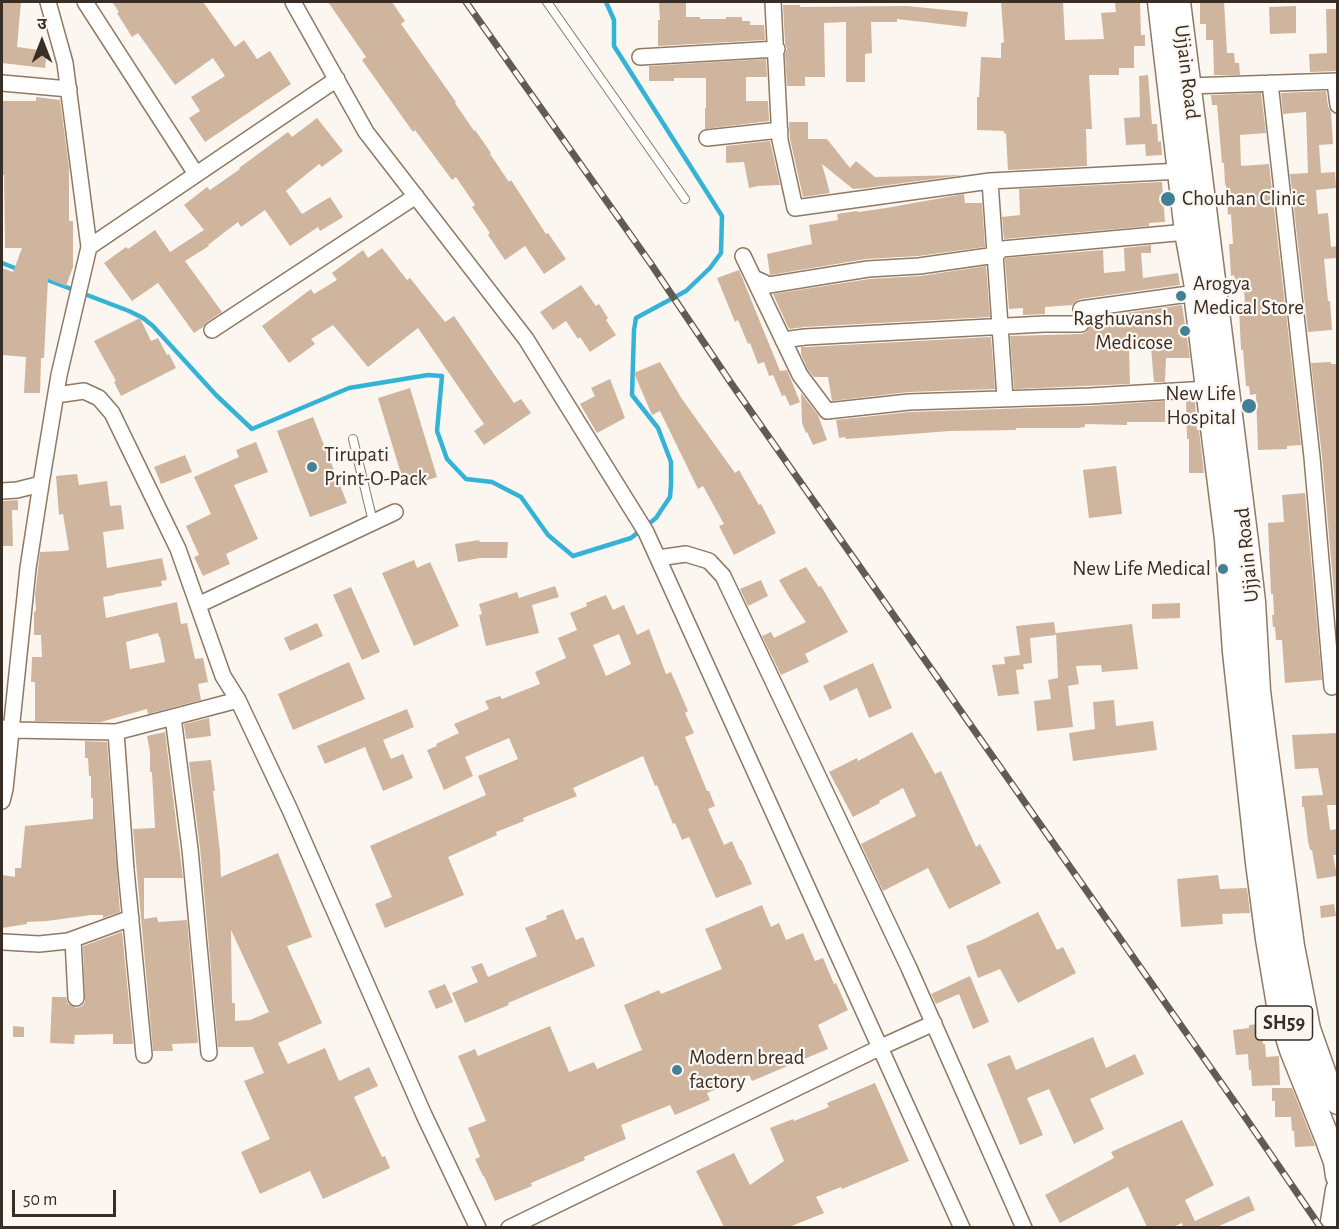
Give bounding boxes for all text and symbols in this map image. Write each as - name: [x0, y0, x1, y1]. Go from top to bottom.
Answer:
- north arrow: [12, 12, 72, 72]
- text: उ: [37, 16, 47, 32]
- street label: Ujjain Road: [1169, 23, 1205, 121]
- place label: Chouhan Clinic: [1182, 186, 1305, 212]
- marker: Chouhan Clinic: [1159, 190, 1177, 208]
- place label: Arogya Medical Store: [1193, 271, 1304, 321]
- marker: Arogya Medical Store: [1174, 289, 1188, 303]
- place label: Raghuvansh Medicose: [1073, 306, 1173, 356]
- marker: Raghuvansh Medicose: [1178, 324, 1192, 338]
- place label: New Life Hospital: [1165, 381, 1236, 431]
- marker: New Life Hospital: [1240, 397, 1258, 415]
- place label: Tirupati Print-O-Pack: [324, 442, 427, 492]
- marker: Tirupati Print-O-Pack: [305, 460, 319, 474]
- street label: Ujjain Road: [1229, 506, 1265, 604]
- place label: New Life Medical: [1072, 556, 1211, 582]
- marker: New Life Medical: [1216, 562, 1230, 576]
- road number: SH59: [1256, 1006, 1312, 1040]
- place label: Modern bread factory: [689, 1045, 805, 1095]
- marker: Modern bread factory: [670, 1063, 684, 1077]
- scale bar: [15, 1178, 118, 1216]
- text: 50 m: [23, 1191, 57, 1209]

